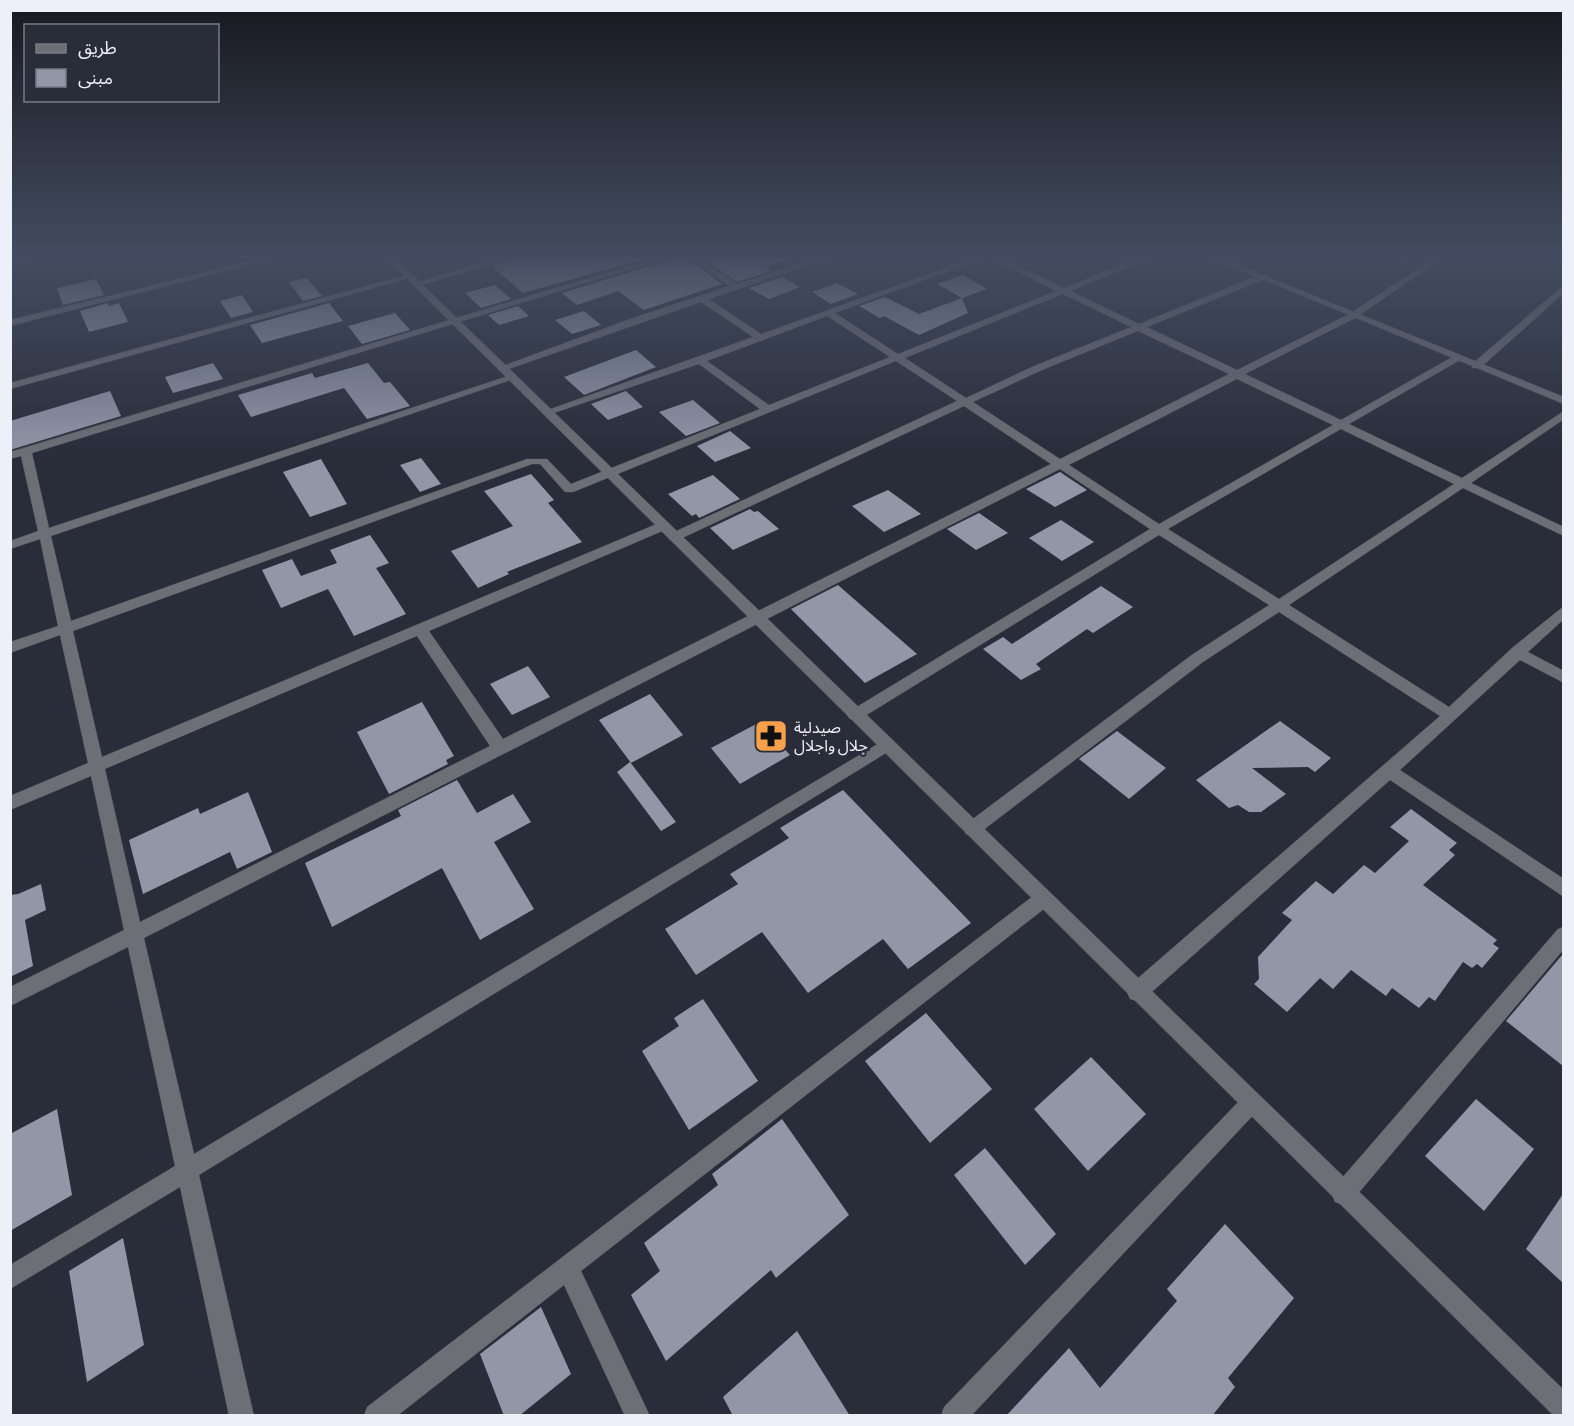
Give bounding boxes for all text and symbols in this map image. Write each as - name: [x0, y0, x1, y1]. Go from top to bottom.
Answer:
- legend: [24, 24, 219, 102]
- text: طريق: [78, 40, 117, 59]
- text: مبنى: [78, 70, 113, 89]
- pharmacy icon: صيدلية جلال واجلال: [753, 718, 789, 754]
- place label: صيدلية جلال واجلال: [794, 720, 868, 756]

